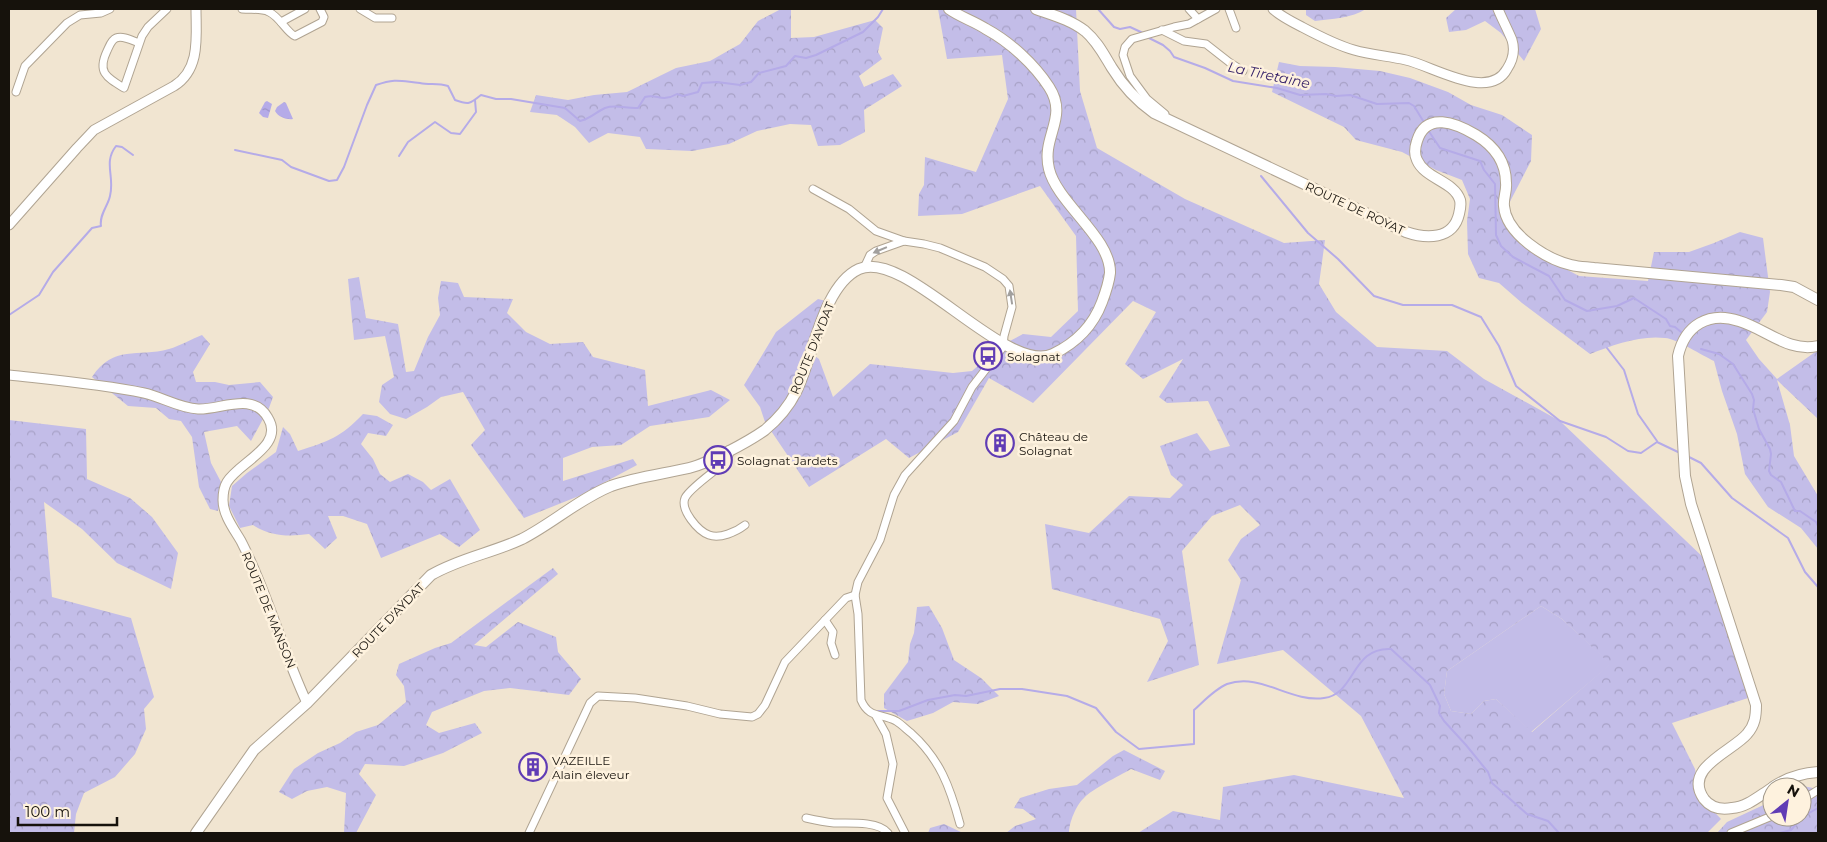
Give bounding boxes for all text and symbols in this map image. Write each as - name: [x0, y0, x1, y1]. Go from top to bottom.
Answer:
- water label: La Tiretaine: [1226, 58, 1312, 92]
- street label: ROUTE DE ROYAT: [1303, 178, 1407, 238]
- one-way arrow: [873, 246, 887, 254]
- one-way arrow: [1006, 288, 1014, 304]
- street label: ROUTE D'AYDAT: [787, 300, 837, 396]
- bus stop icon: Solagnat: [973, 341, 1003, 371]
- place label: Solagnat: [1007, 349, 1061, 364]
- building icon: Château de Solagnat: [985, 428, 1015, 458]
- place label: Château de Solagnat: [1019, 429, 1088, 458]
- bus stop icon: Solagnat Jardets: [703, 445, 733, 475]
- place label: Solagnat Jardets: [737, 453, 838, 468]
- street label: ROUTE DE MANSON: [239, 550, 299, 670]
- street label: ROUTE D'AYDAT: [349, 579, 428, 660]
- building icon: VAZEILLE Alain éleveur: [518, 752, 548, 782]
- place label: VAZEILLE Alain éleveur: [552, 753, 630, 782]
- north arrow: [1762, 777, 1812, 827]
- text: N: [1784, 780, 1803, 801]
- scale bar: [18, 794, 116, 826]
- text: 100 m: [25, 802, 70, 821]

